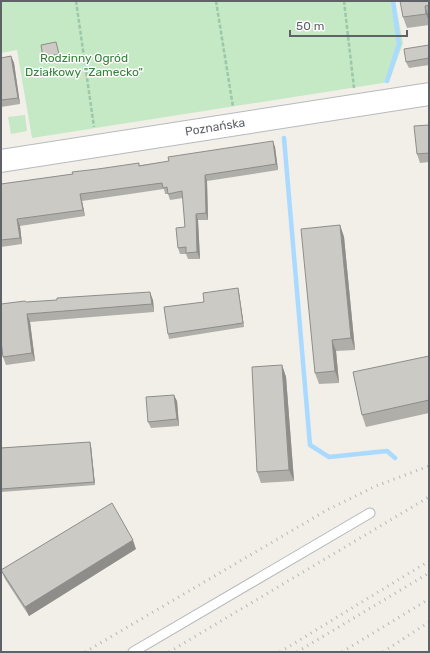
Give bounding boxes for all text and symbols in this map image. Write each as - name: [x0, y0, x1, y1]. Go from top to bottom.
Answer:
- scale bar: [290, 12, 407, 38]
- text: 50 m: [296, 19, 324, 33]
- park label: Rodzinny Ogród Działkowy "Zamecko": [25, 51, 143, 79]
- street label: Poznańska: [184, 115, 246, 139]

